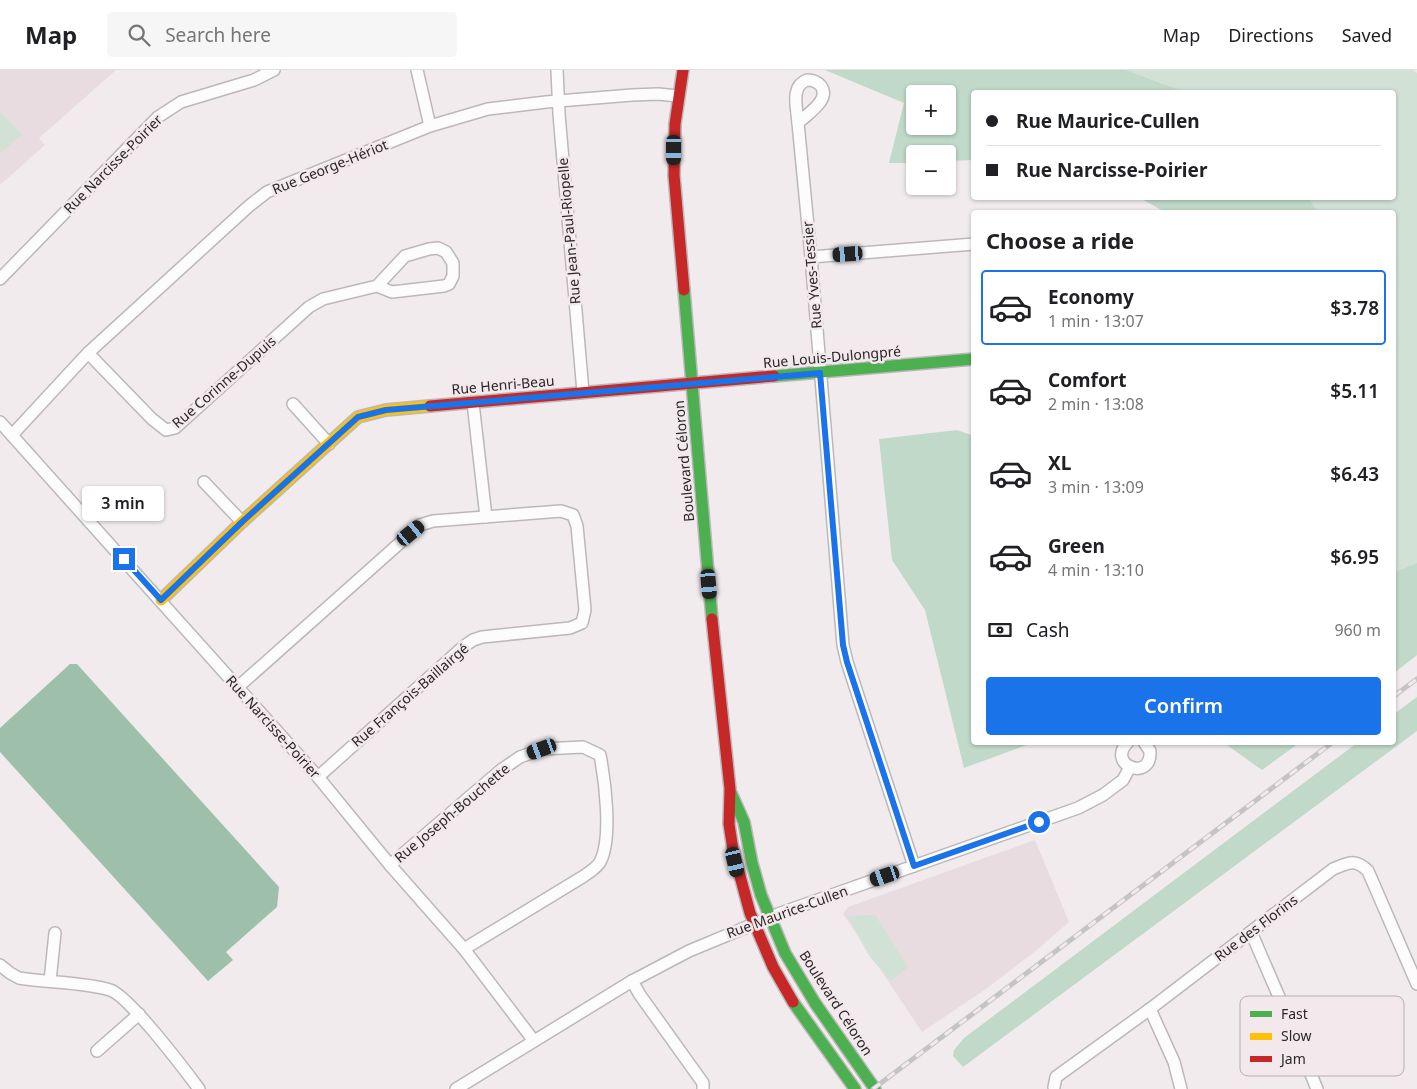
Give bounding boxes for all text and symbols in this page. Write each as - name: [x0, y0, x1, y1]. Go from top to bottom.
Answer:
- search box: [107, 12, 457, 57]
- text: Map: [25, 18, 77, 51]
- icon: search: [125, 21, 153, 49]
- text: Search here: [165, 22, 271, 48]
- text: Map: [1163, 23, 1200, 47]
- text: Directions: [1228, 23, 1314, 47]
- text: Saved: [1342, 23, 1392, 47]
- map controls: [906, 85, 956, 195]
- button: +: [906, 85, 956, 135]
- text: Rue Maurice-Cullen: [1016, 108, 1200, 134]
- street label: Rue Narcisse-Poirier: [59, 110, 166, 217]
- street label: Rue George-Hériot: [269, 135, 391, 198]
- car: [666, 135, 681, 165]
- button: −: [906, 145, 956, 195]
- street label: Rue Jean-Paul-Riopelle: [553, 157, 584, 305]
- text: Rue Narcisse-Poirier: [1016, 157, 1207, 183]
- street label: Rue Yves-Tessier: [797, 220, 826, 330]
- text: Choose a ride: [986, 225, 1134, 255]
- car: [832, 245, 863, 263]
- text: Economy: [1048, 284, 1134, 310]
- icon: car: [988, 285, 1033, 330]
- text: $3.78: [1330, 295, 1379, 321]
- text: 1 min · 13:07: [1048, 310, 1144, 332]
- street label: Rue Corinne-Dupuis: [168, 331, 280, 432]
- street label: Rue Louis-Dulongpré: [762, 341, 902, 372]
- text: Comfort: [1048, 367, 1127, 393]
- icon: car: [988, 368, 1033, 413]
- street label: Rue Henri-Beau: [451, 371, 555, 398]
- text: $5.11: [1330, 378, 1379, 404]
- text: 2 min · 13:08: [1048, 393, 1144, 415]
- street label: Boulevard Céloron: [669, 400, 698, 522]
- text: XL: [1048, 450, 1071, 476]
- icon: car: [988, 451, 1033, 496]
- text: $6.43: [1330, 461, 1379, 487]
- text: 3 min · 13:09: [1048, 476, 1144, 498]
- callout: 3 min: [83, 486, 165, 522]
- text: 3 min: [101, 492, 145, 514]
- car: [394, 518, 427, 548]
- text: Green: [1048, 533, 1105, 559]
- icon: car: [988, 534, 1033, 579]
- text: $6.95: [1330, 544, 1379, 570]
- route end: [113, 548, 135, 570]
- text: 4 min · 13:10: [1048, 559, 1144, 581]
- car: [700, 568, 717, 600]
- icon: cash: [986, 616, 1014, 644]
- text: Cash: [1026, 617, 1070, 643]
- text: 960 m: [1334, 619, 1381, 641]
- street label: Rue François-Baillairgé: [347, 638, 472, 751]
- street label: Rue Narcisse-Poirier: [222, 671, 325, 782]
- button: Confirm: [986, 677, 1381, 735]
- car: [525, 737, 558, 761]
- street label: Rue Joseph-Bouchette: [390, 759, 513, 867]
- route start: [1028, 811, 1050, 833]
- car: [724, 846, 745, 878]
- car: [868, 864, 901, 888]
- street label: Rue Maurice-Cullen: [723, 881, 850, 942]
- street label: Rue des Florins: [1210, 890, 1302, 965]
- street label: Boulevard Céloron: [795, 947, 878, 1059]
- legend: [1240, 996, 1404, 1076]
- text: Fast: [1281, 1004, 1308, 1023]
- text: Slow: [1281, 1026, 1312, 1045]
- text: Jam: [1279, 1049, 1306, 1068]

